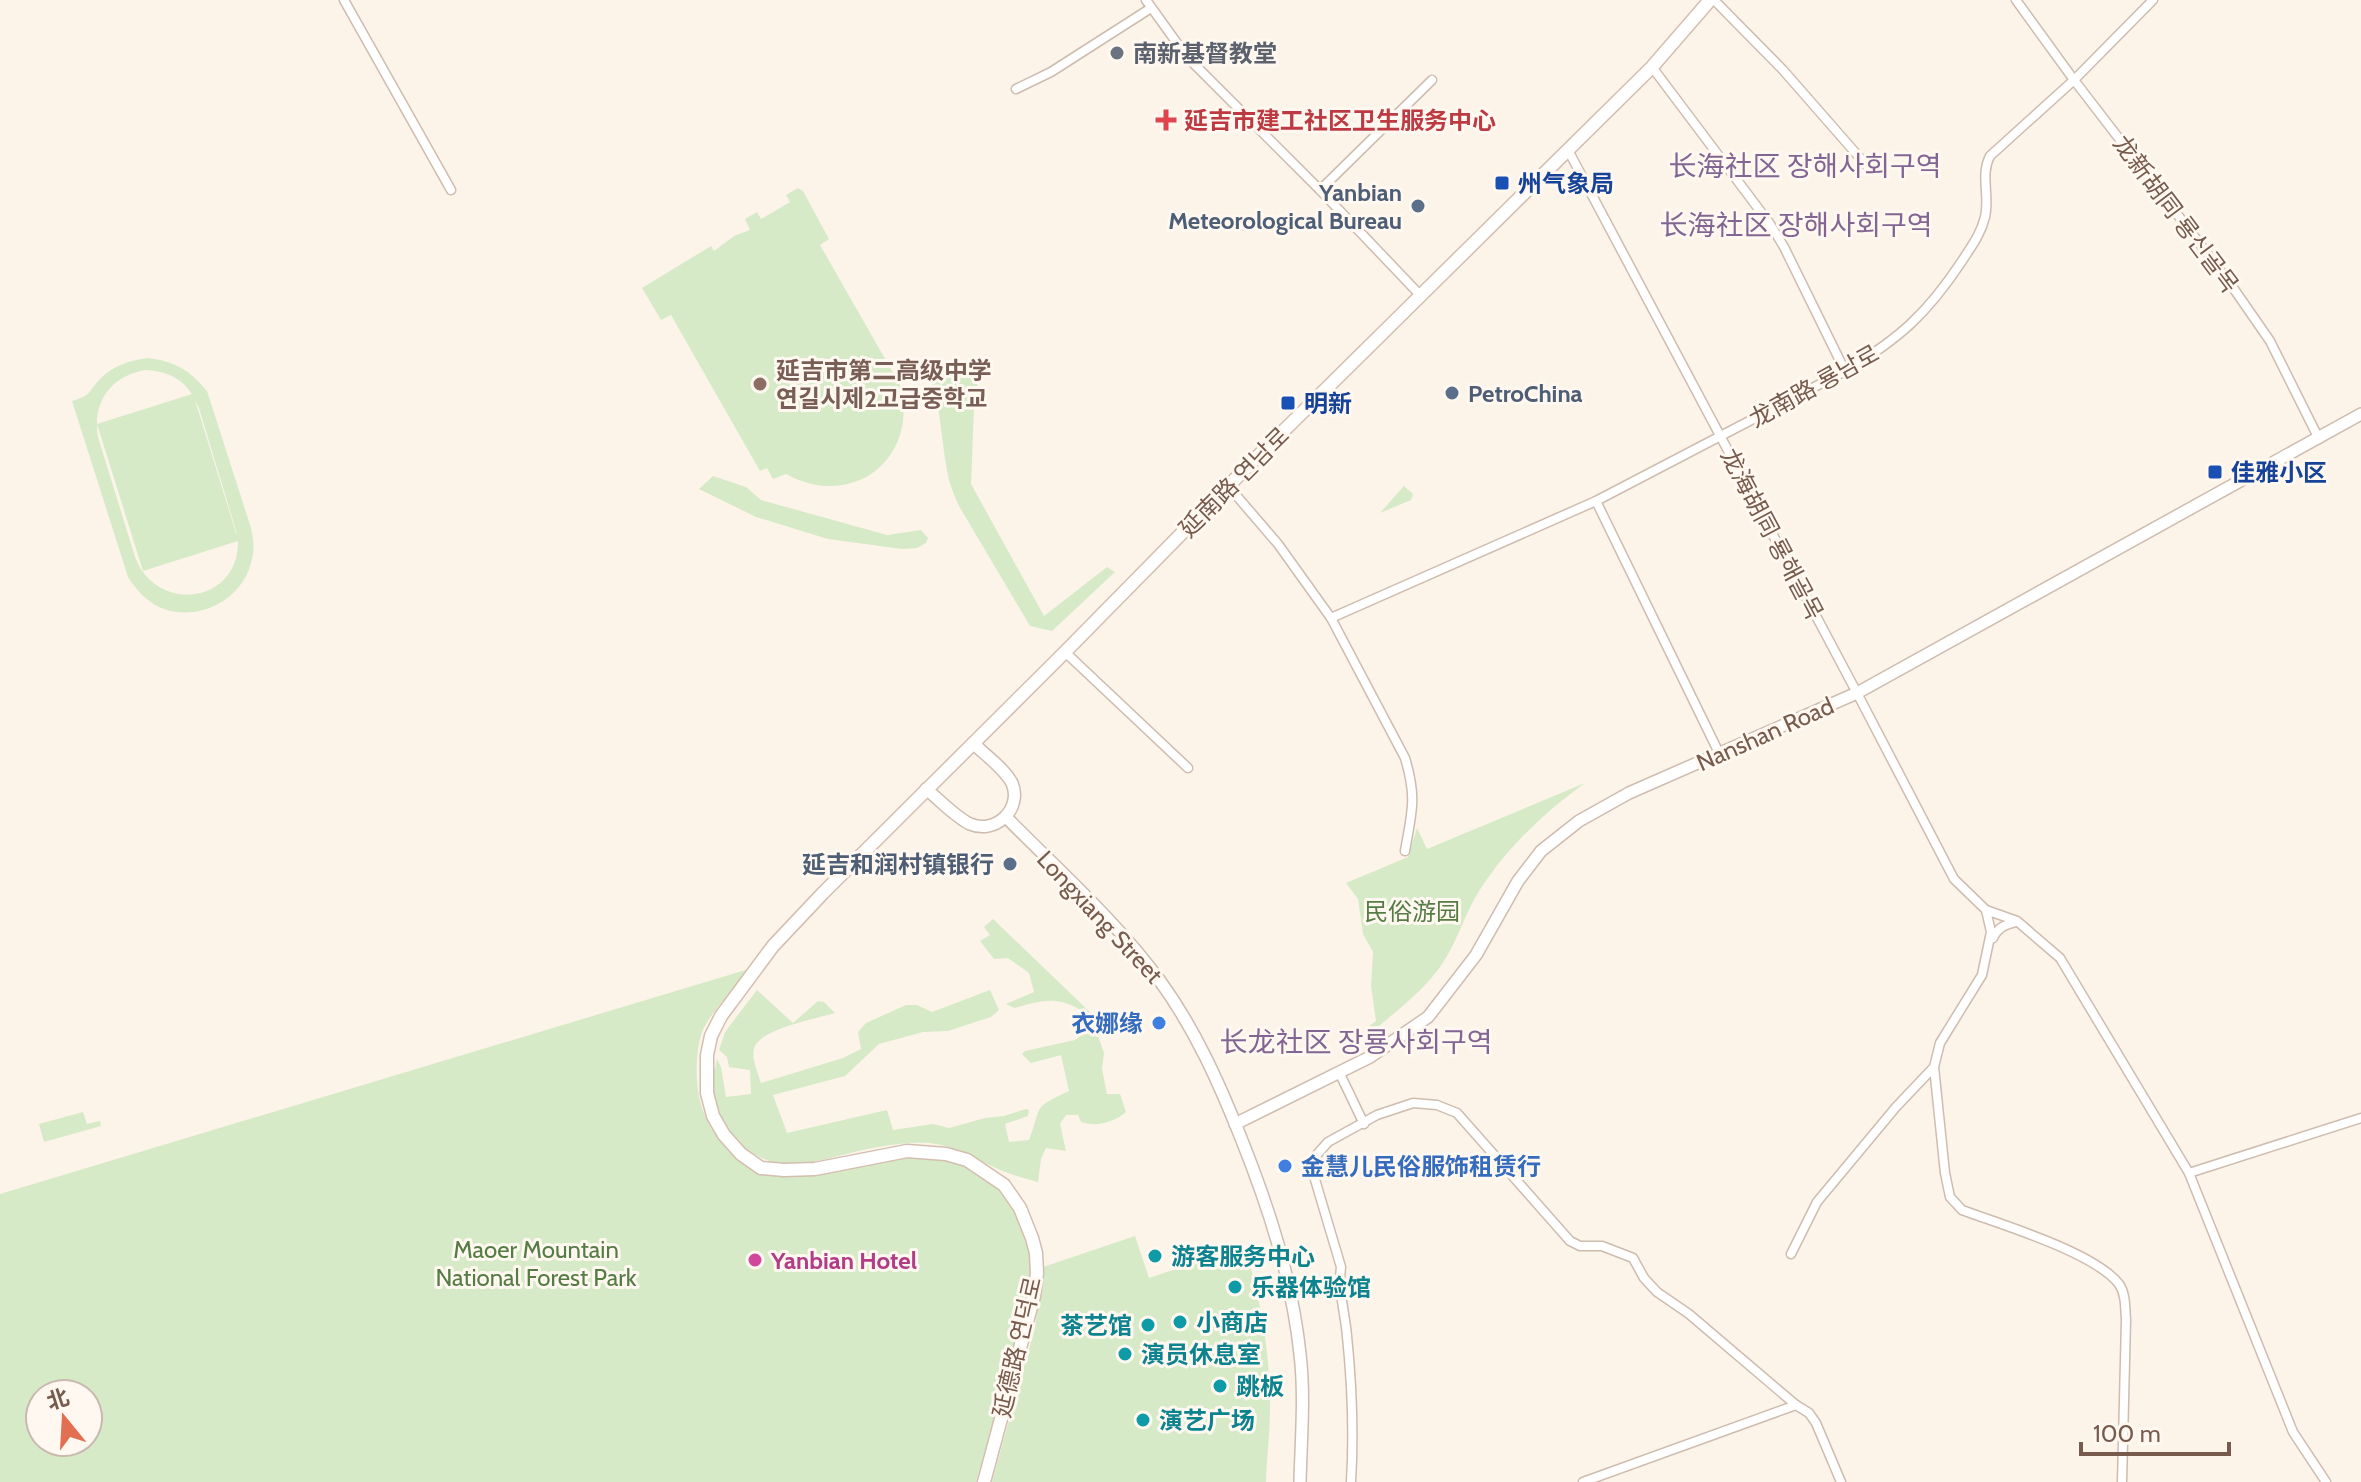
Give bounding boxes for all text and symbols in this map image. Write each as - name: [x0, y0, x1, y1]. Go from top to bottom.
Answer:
- place label: 南新基督教堂: [1133, 39, 1277, 68]
- marker: 南新基督教堂: [1108, 44, 1126, 62]
- place label: 延吉市建工社区卫生服务中心: [1184, 106, 1496, 135]
- marker: 延吉市建工社区卫生服务中心: [1155, 109, 1177, 131]
- street label: 龙新胡同 룡신골목: [2107, 130, 2245, 298]
- district label: 长海社区 장해사회구역: [1669, 149, 1941, 183]
- place label: 州气象局: [1518, 169, 1614, 198]
- marker: 州气象局: [1493, 174, 1511, 192]
- place label: Yanbian Meteorological Bureau: [1168, 178, 1402, 235]
- marker: Yanbian Meteorological Bureau: [1409, 197, 1427, 215]
- district label: 长海社区 장해사회구역: [1660, 208, 1932, 242]
- street label: 龙南路 룡남로: [1744, 338, 1884, 434]
- place label: 延吉市第二高级中学 연길시제2고급중학교: [776, 356, 992, 413]
- marker: 延吉市第二高级中学 연길시제2고급중학교: [751, 375, 769, 393]
- place label: PetroChina: [1468, 379, 1583, 408]
- marker: PetroChina: [1443, 384, 1461, 402]
- place label: 明新: [1304, 389, 1352, 418]
- marker: 明新: [1279, 394, 1297, 412]
- street label: 延南路 연남로: [1173, 421, 1295, 543]
- street label: 龙海胡同 룡해골목: [1715, 443, 1829, 625]
- place label: 佳雅小区: [2231, 458, 2327, 487]
- marker: 佳雅小区: [2206, 463, 2224, 481]
- street label: Nanshan Road: [1692, 691, 1838, 777]
- street label: Longxiang Street: [1031, 845, 1169, 989]
- place label: 延吉和润村镇银行: [802, 850, 994, 879]
- marker: 延吉和润村镇银行: [1001, 855, 1019, 873]
- park label: 民俗游园: [1364, 897, 1460, 926]
- place label: 衣娜缘: [1071, 1009, 1143, 1038]
- marker: 衣娜缘: [1150, 1014, 1168, 1032]
- district label: 长龙社区 장룡사회구역: [1220, 1025, 1492, 1059]
- place label: 金慧儿民俗服饰租赁行: [1301, 1152, 1541, 1181]
- marker: 金慧儿民俗服饰租赁行: [1276, 1157, 1294, 1175]
- park label: Maoer Mountain National Forest Park: [435, 1235, 637, 1292]
- place label: 游客服务中心: [1171, 1242, 1315, 1271]
- place label: Yanbian Hotel: [770, 1246, 917, 1275]
- marker: 游客服务中心: [1146, 1247, 1164, 1265]
- marker: Yanbian Hotel: [746, 1251, 764, 1269]
- place label: 乐器体验馆: [1251, 1273, 1371, 1302]
- street label: 延德路 연덕로: [987, 1274, 1047, 1420]
- marker: 乐器体验馆: [1226, 1278, 1244, 1296]
- place label: 小商店: [1196, 1308, 1268, 1337]
- place label: 茶艺馆: [1060, 1311, 1132, 1340]
- marker: 小商店: [1171, 1313, 1189, 1331]
- marker: 茶艺馆: [1139, 1316, 1157, 1334]
- place label: 演员休息室: [1141, 1340, 1261, 1369]
- marker: 演员休息室: [1116, 1345, 1134, 1363]
- place label: 跳板: [1236, 1372, 1284, 1401]
- marker: 跳板: [1211, 1377, 1229, 1395]
- north arrow: [24, 1378, 104, 1458]
- text: 北: [43, 1383, 73, 1416]
- place label: 演艺广场: [1159, 1406, 1255, 1435]
- scale bar: [2081, 1406, 2229, 1456]
- marker: 演艺广场: [1134, 1411, 1152, 1429]
- text: 100 m: [2093, 1419, 2161, 1448]

